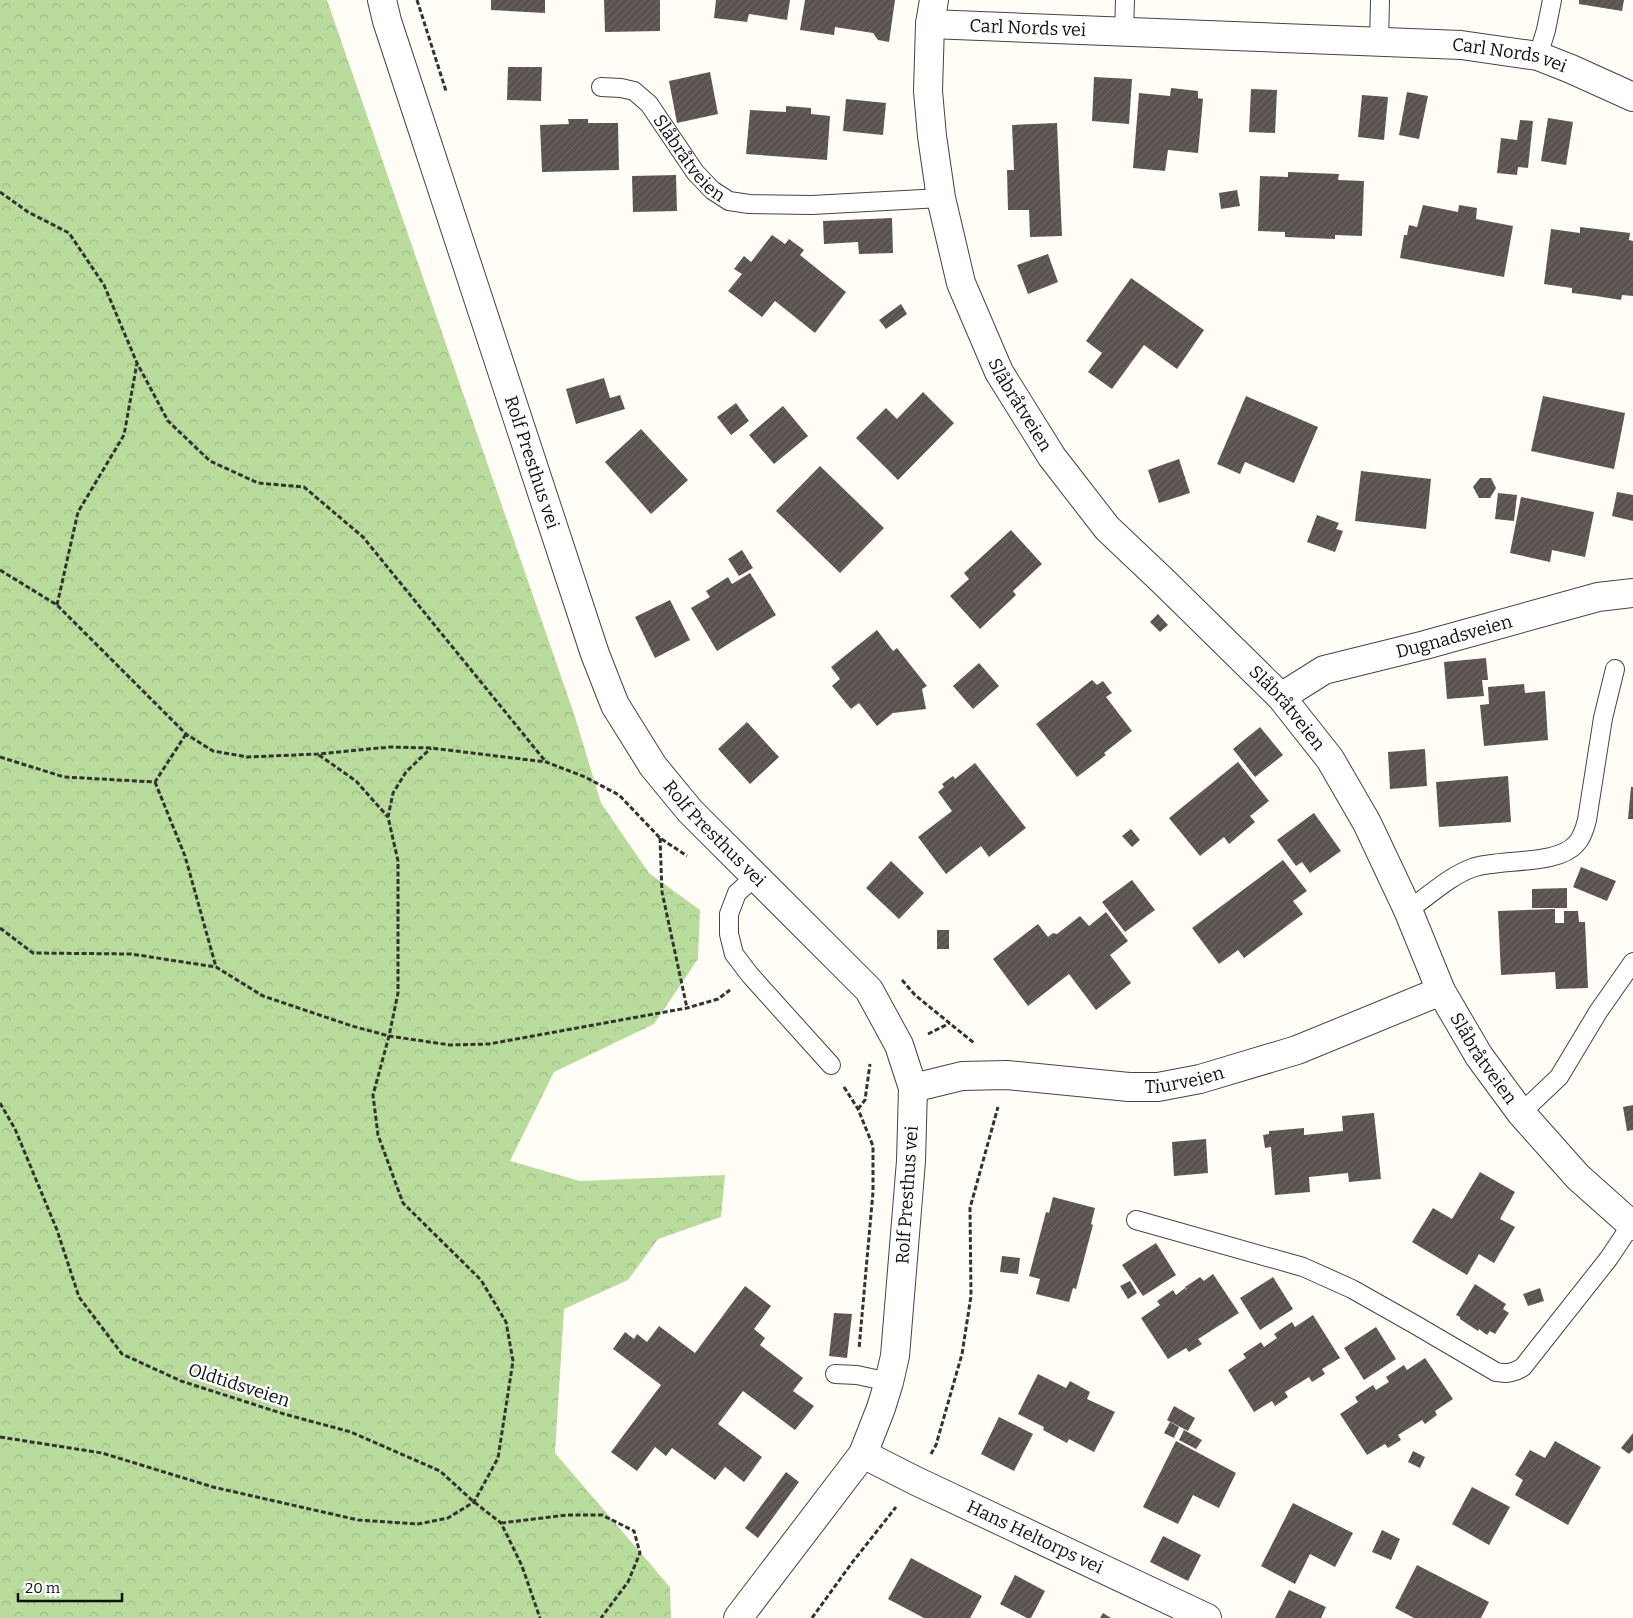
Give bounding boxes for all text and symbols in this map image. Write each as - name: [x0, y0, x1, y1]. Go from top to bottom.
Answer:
- street label: Carl Nords vei: [969, 15, 1087, 41]
- street label: Carl Nords vei: [1452, 34, 1570, 77]
- street label: Slåbråtveien: [648, 110, 730, 207]
- street label: Slåbråtveien: [983, 355, 1057, 456]
- street label: Rolf Presthus vei: [500, 393, 564, 532]
- street label: Dugnadsveien: [1394, 610, 1515, 663]
- street label: Slåbråtveien: [1244, 661, 1330, 755]
- street label: Rolf Presthus vei: [659, 776, 770, 891]
- street label: Slåbråtveien: [1445, 1009, 1522, 1109]
- street label: Tiurveien: [1145, 1061, 1227, 1098]
- street label: Rolf Presthus vei: [891, 1125, 923, 1265]
- street label: Oldtidsveien: [185, 1358, 293, 1412]
- street label: Hans Heltorps vei: [963, 1495, 1107, 1579]
- scale bar: [18, 1570, 121, 1602]
- text: 20 m: [25, 1579, 61, 1597]

